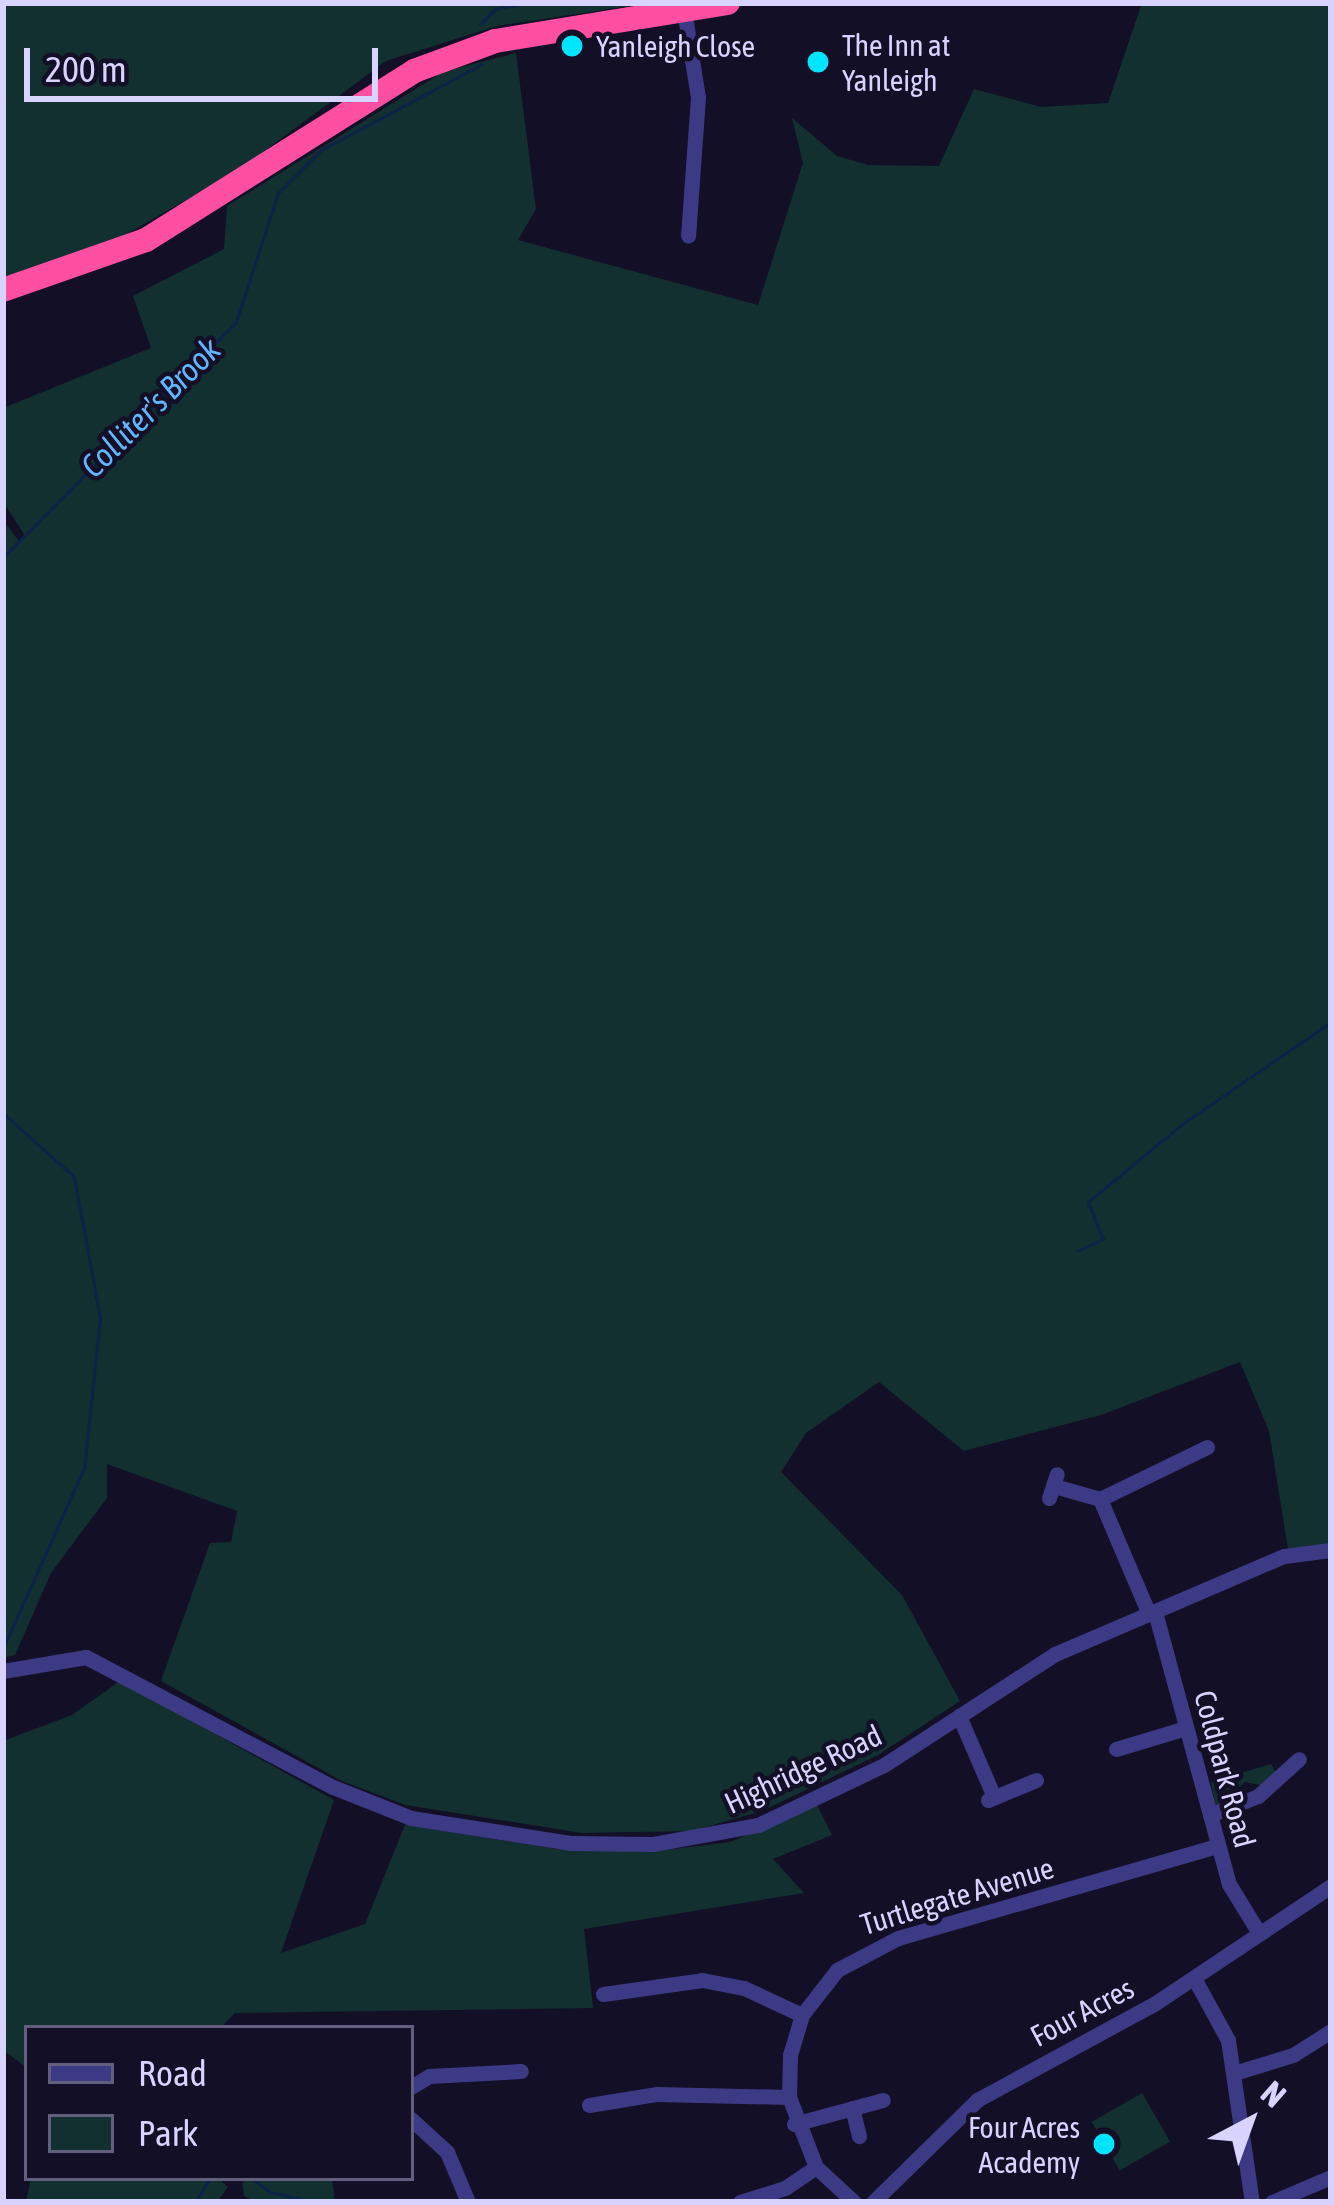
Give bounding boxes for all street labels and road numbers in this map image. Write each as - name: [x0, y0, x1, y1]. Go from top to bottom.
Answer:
- street label: Coldpark Road: [1187, 1687, 1263, 1851]
- street label: Highridge Road: [719, 1717, 887, 1821]
- street label: Turtlegate Avenue: [856, 1850, 1058, 1942]
- street label: Four Acres: [1024, 1970, 1140, 2054]

